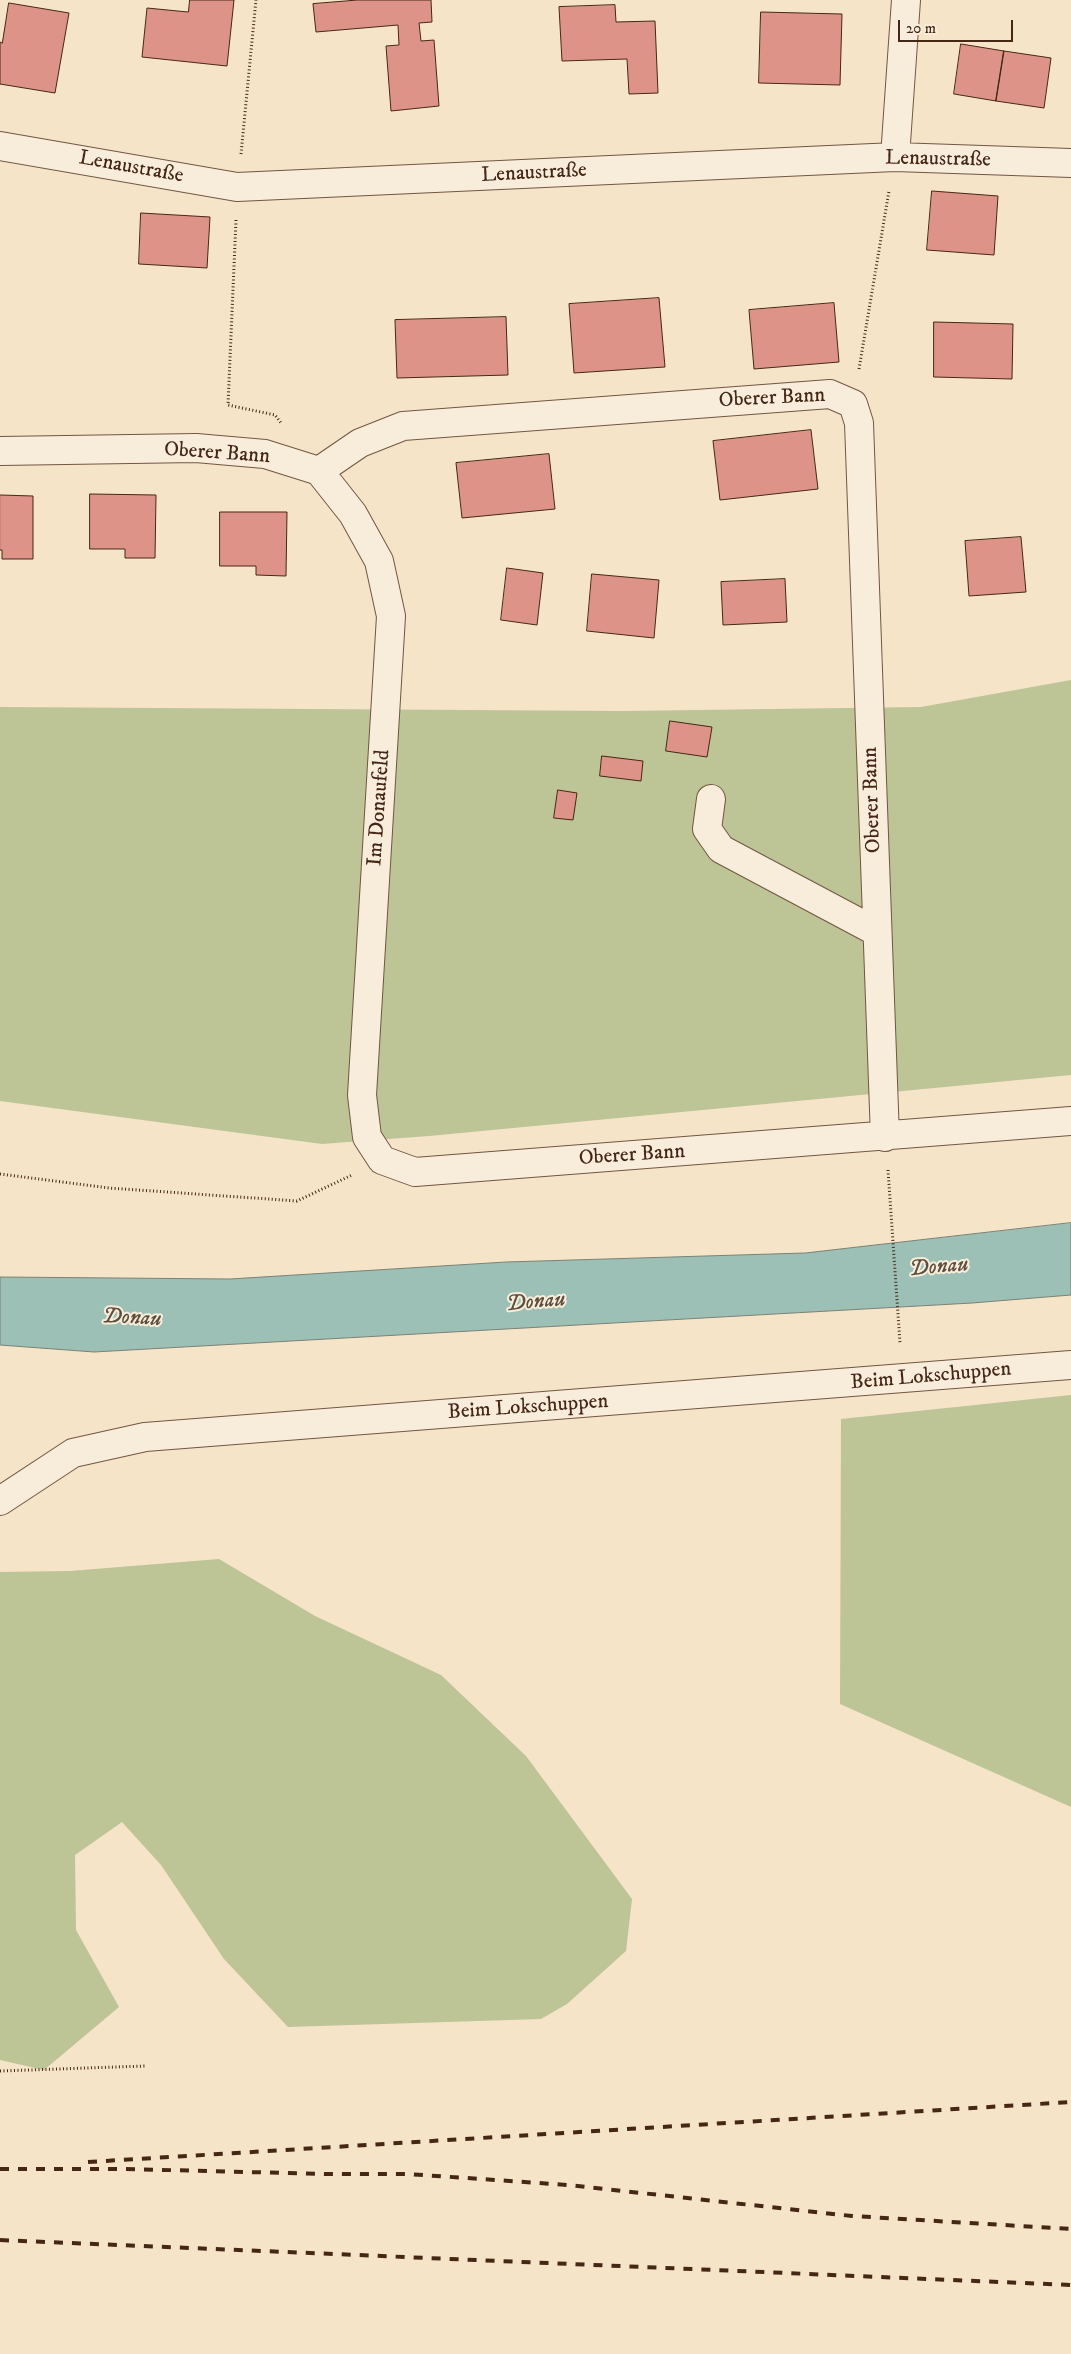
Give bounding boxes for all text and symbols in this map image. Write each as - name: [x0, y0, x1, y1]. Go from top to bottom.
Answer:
- scale bar: [901, 10, 1016, 42]
- text: 20 m: [906, 19, 936, 38]
- street label: Lenaustraße: [77, 146, 185, 190]
- street label: Lenaustraße: [885, 146, 991, 174]
- street label: Lenaustraße: [481, 159, 587, 189]
- street label: Oberer Bann: [718, 384, 826, 414]
- street label: Oberer Bann: [163, 438, 271, 470]
- street label: Oberer Bann: [859, 746, 887, 854]
- street label: Im Donaufeld: [363, 749, 397, 867]
- street label: Oberer Bann: [578, 1140, 686, 1172]
- water label: Donau: [908, 1252, 970, 1284]
- water label: Donau: [505, 1287, 567, 1319]
- water label: Donau: [102, 1304, 162, 1334]
- street label: Beim Lokschuppen: [850, 1357, 1012, 1397]
- street label: Beim Lokschuppen: [447, 1390, 609, 1426]

